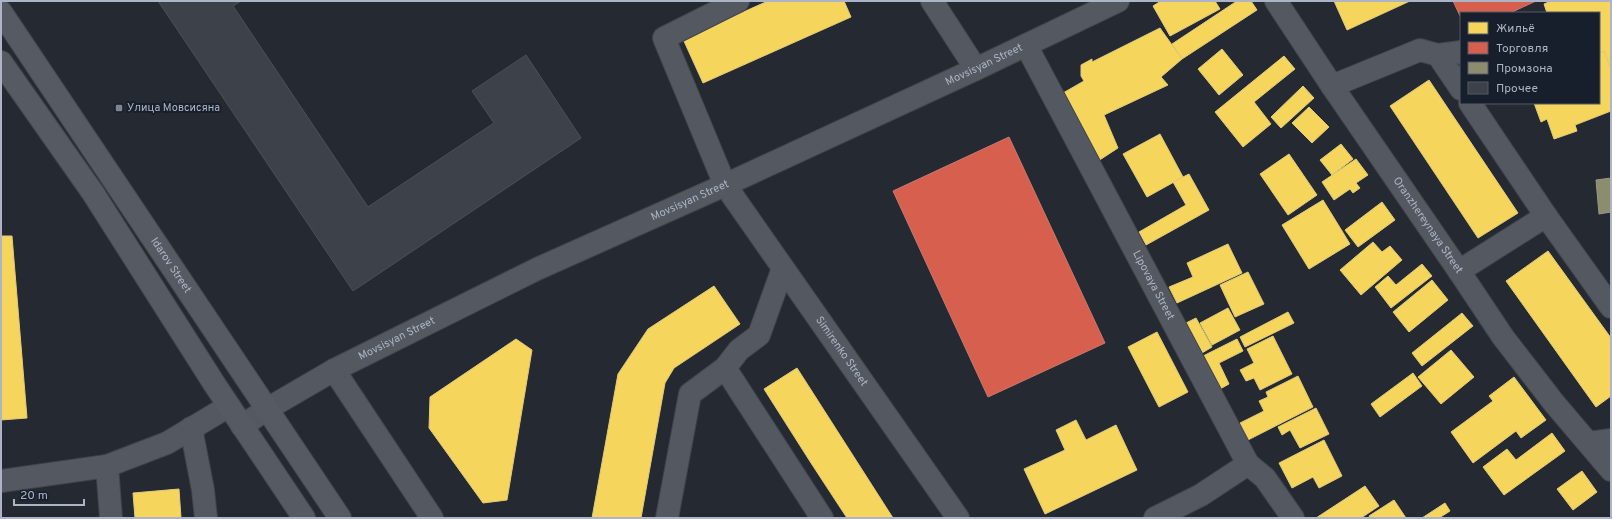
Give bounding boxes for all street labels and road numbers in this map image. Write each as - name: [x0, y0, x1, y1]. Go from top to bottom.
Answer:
- street label: Movsisyan Street: [943, 41, 1025, 89]
- street label: Oranzhereynaya Street: [1390, 174, 1466, 277]
- street label: Movsisyan Street: [649, 177, 731, 224]
- street label: Idarov Street: [147, 235, 194, 296]
- street label: Lipovaya Street: [1129, 248, 1178, 323]
- street label: Movsisyan Street: [356, 314, 438, 364]
- street label: Simirenko Street: [812, 314, 871, 389]

